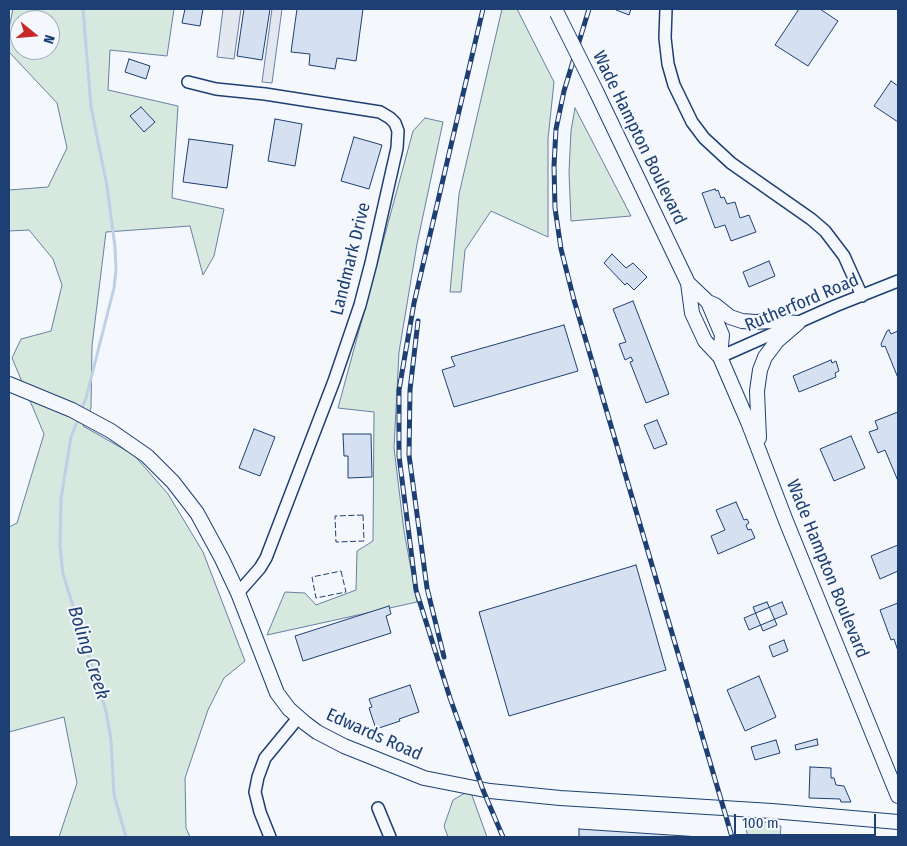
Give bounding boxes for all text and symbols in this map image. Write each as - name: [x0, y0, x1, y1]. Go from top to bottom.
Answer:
- north arrow: [10, 10, 60, 60]
- text: N: [40, 33, 58, 46]
- street label: Wade Hampton Boulevard: [587, 48, 691, 228]
- street label: Landmark Drive: [327, 200, 375, 318]
- street label: Rutherford Road: [742, 269, 862, 337]
- street label: Wade Hampton Boulevard: [781, 477, 873, 661]
- water label: Boling Creek: [62, 603, 114, 703]
- street label: Edwards Road: [323, 704, 425, 766]
- scale bar: [737, 804, 880, 836]
- text: 100 m: [742, 814, 779, 832]

